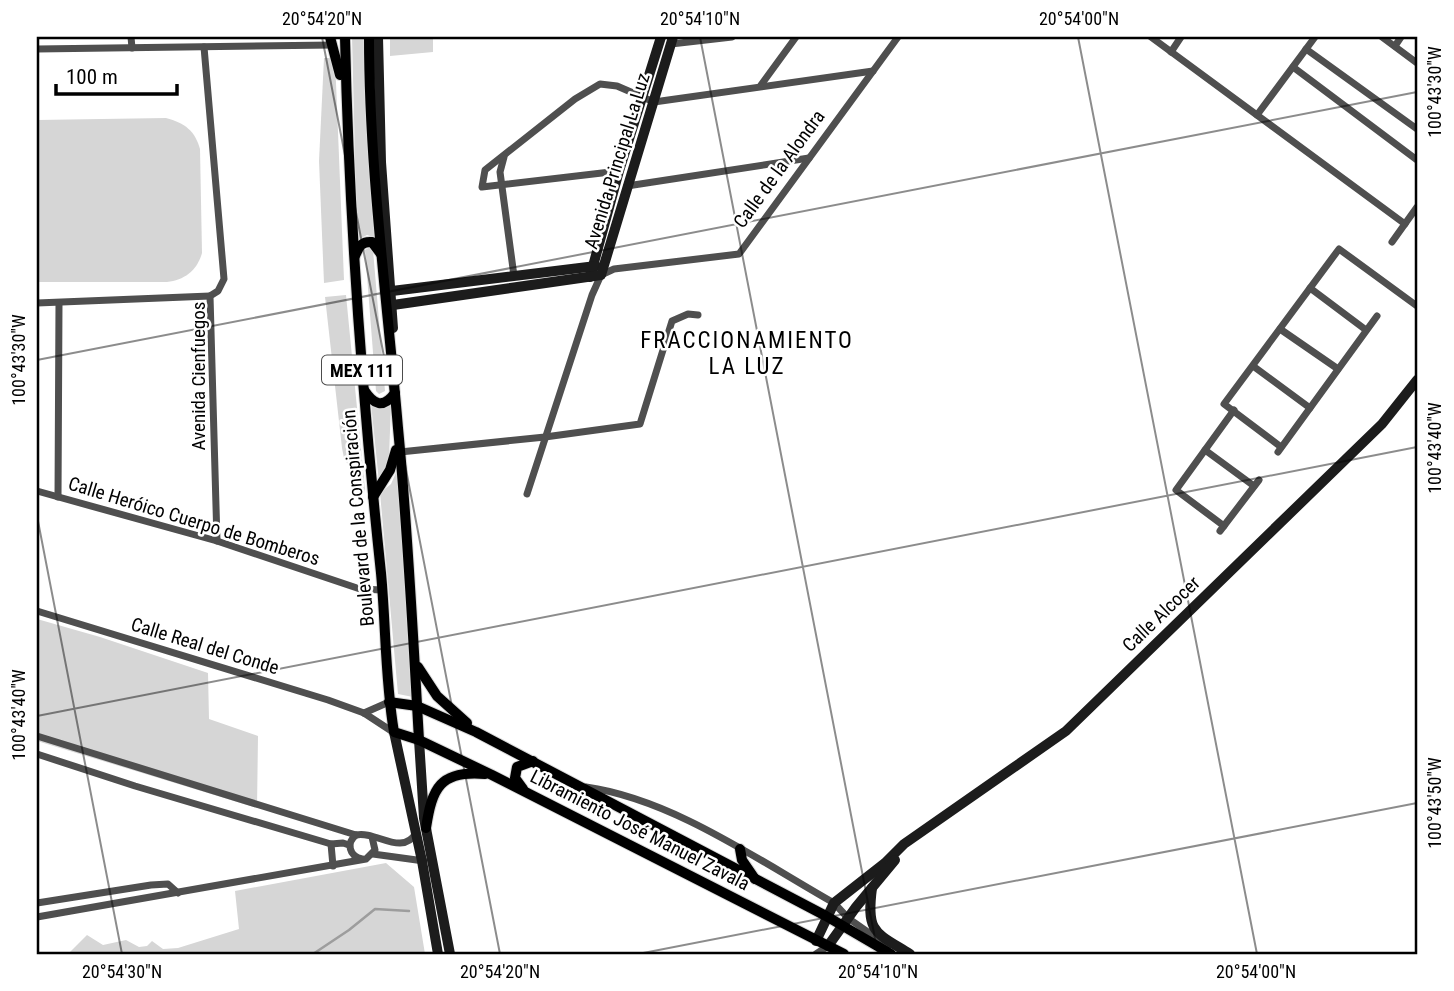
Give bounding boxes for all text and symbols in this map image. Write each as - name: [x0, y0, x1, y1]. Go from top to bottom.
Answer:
- text: 20°54'20"N: [282, 8, 362, 29]
- text: 20°54'10"N: [660, 8, 740, 29]
- text: 20°54'00"N: [1039, 8, 1119, 29]
- text: 100°43'30"W: [1424, 46, 1445, 138]
- scale bar: [56, 52, 177, 96]
- text: 100 m: [66, 65, 118, 89]
- street label: Avenida Principal La Luz: [579, 70, 655, 252]
- street label: Calle de la Alondra: [728, 105, 830, 233]
- street label: Avenida Cienfuegos: [187, 302, 210, 450]
- text: 100°43'30"W: [8, 314, 29, 406]
- district label: FRACCIONAMIENTO LA LUZ: [640, 327, 854, 380]
- road number: MEX 111: [322, 356, 402, 384]
- text: 100°43'40"W: [1424, 402, 1445, 494]
- street label: Boulevard de la Conspiración: [337, 409, 379, 627]
- street label: Calle Heróico Cuerpo de Bomberos: [66, 472, 322, 570]
- street label: Calle Alcocer: [1117, 571, 1205, 657]
- street label: Calle Real del Conde: [128, 613, 282, 679]
- text: 100°43'40"W: [8, 669, 29, 761]
- text: 100°43'50"W: [1424, 757, 1445, 849]
- street label: Libramiento José Manuel Zavala: [527, 765, 753, 895]
- text: 20°54'30"N: [82, 961, 162, 982]
- text: 20°54'20"N: [460, 961, 540, 982]
- text: 20°54'10"N: [838, 961, 918, 982]
- text: 20°54'00"N: [1216, 961, 1296, 982]

